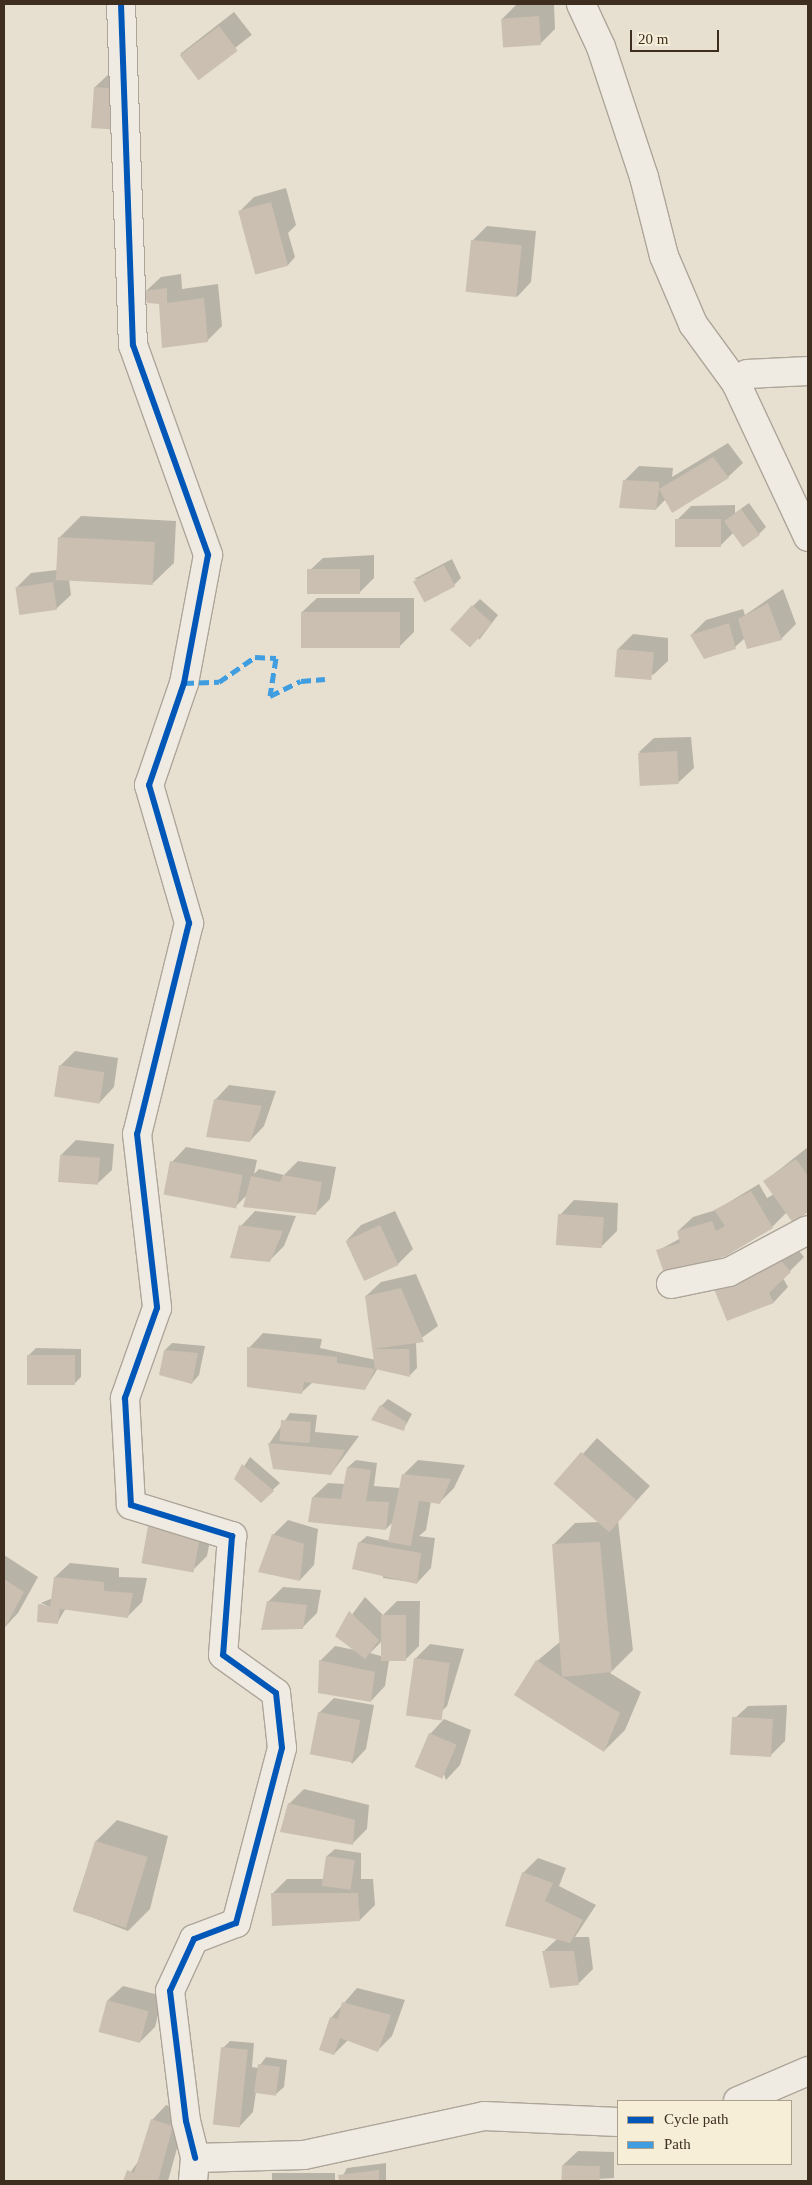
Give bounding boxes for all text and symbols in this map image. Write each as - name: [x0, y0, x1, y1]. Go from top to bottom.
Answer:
- scale bar: [632, 20, 721, 52]
- text: 20 m: [638, 31, 668, 47]
- legend: [617, 2100, 792, 2165]
- text: Cycle path: [664, 2111, 729, 2127]
- text: Path: [664, 2136, 691, 2152]

